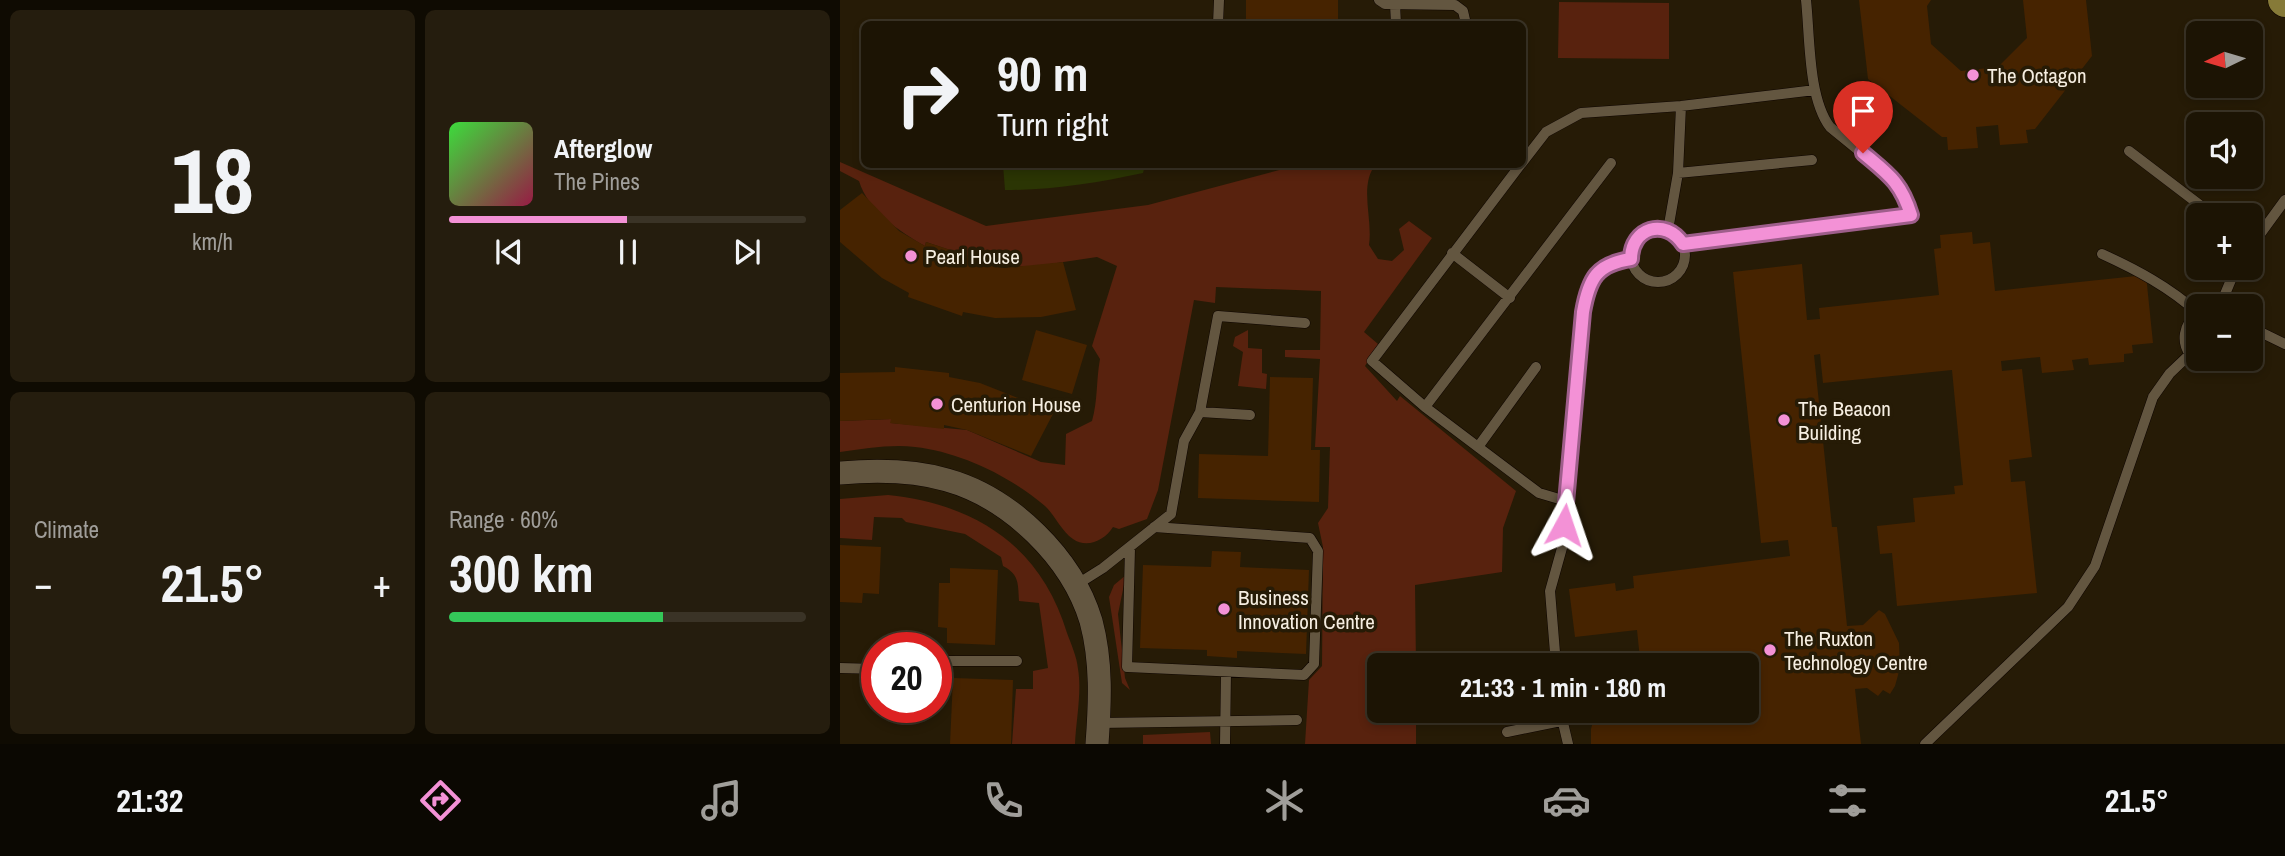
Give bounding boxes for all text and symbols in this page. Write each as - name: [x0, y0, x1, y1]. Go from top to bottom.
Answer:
- north arrow: [2186, 21, 2263, 98]
- map controls: [2186, 21, 2263, 371]
- text: 90 m: [997, 40, 1089, 106]
- icon: right: [882, 49, 973, 140]
- place label: The Octagon: [1987, 61, 2087, 90]
- marker: The Octagon: [1965, 67, 1981, 83]
- pin: [1833, 81, 1893, 153]
- icon: arrive: [1844, 92, 1882, 130]
- text: Turn right: [997, 103, 1109, 146]
- button: sound: [2186, 112, 2263, 189]
- text: 18: [171, 119, 254, 241]
- text: Afterglow: [554, 131, 652, 166]
- text: The Pines: [554, 166, 640, 197]
- button: +: [2186, 203, 2263, 280]
- text: km/h: [192, 226, 233, 257]
- icon: previous: [490, 233, 528, 271]
- icon: pause: [609, 233, 647, 271]
- icon: next: [728, 233, 766, 271]
- place label: Pearl House: [925, 242, 1020, 271]
- marker: Pearl House: [903, 248, 919, 264]
- button: −: [2186, 294, 2263, 371]
- place label: Centurion House: [951, 390, 1081, 419]
- place label: The Beacon Building: [1798, 394, 1891, 447]
- marker: Centurion House: [929, 396, 945, 412]
- marker: The Beacon Building: [1776, 412, 1792, 428]
- position arrow: [1527, 488, 1601, 562]
- text: Range · 60%: [449, 504, 558, 535]
- text: Climate: [34, 514, 99, 545]
- text: 300 km: [449, 538, 594, 608]
- text: 21.5°: [161, 548, 264, 618]
- text: −: [34, 558, 52, 609]
- text: +: [373, 558, 391, 609]
- place label: Business Innovation Centre: [1238, 583, 1375, 636]
- marker: Business Innovation Centre: [1216, 601, 1232, 617]
- place label: The Ruxton Technology Centre: [1784, 624, 1928, 677]
- speed limit sign: 20: [861, 632, 952, 723]
- marker: The Ruxton Technology Centre: [1762, 642, 1778, 658]
- text: 21:33 · 1 min · 180 m: [1460, 670, 1666, 705]
- icon: directions: [416, 776, 465, 825]
- icon: music: [697, 776, 746, 825]
- icon: phone: [979, 776, 1028, 825]
- icon: climate: [1260, 776, 1309, 825]
- icon: car: [1542, 776, 1591, 825]
- icon: filters: [1823, 776, 1872, 825]
- text: 21:32: [116, 779, 183, 822]
- text: 21.5°: [2105, 779, 2169, 822]

